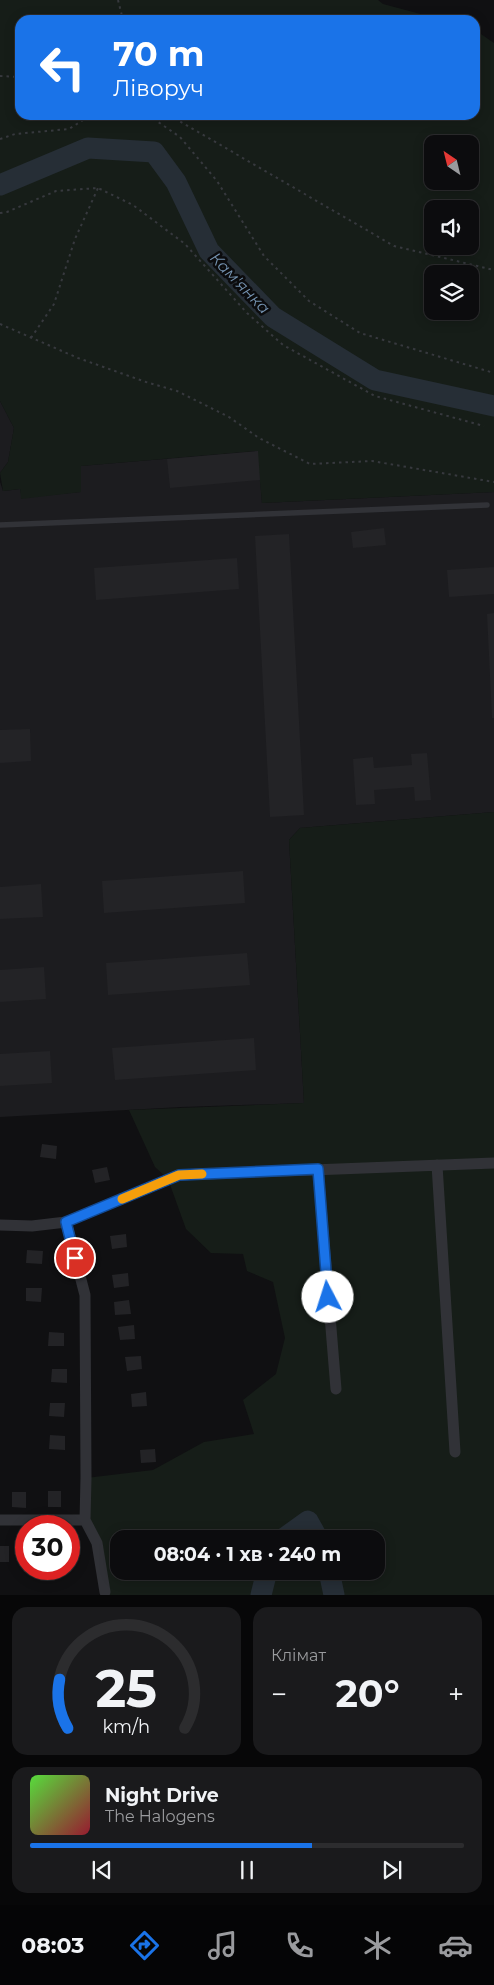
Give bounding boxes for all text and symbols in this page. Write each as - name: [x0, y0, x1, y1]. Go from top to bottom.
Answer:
- text: 70 m: [113, 32, 204, 75]
- icon: left: [30, 35, 95, 100]
- text: Ліворуч: [113, 75, 204, 102]
- north arrow: [424, 135, 479, 190]
- map controls: [424, 135, 479, 320]
- button: sound: [424, 200, 479, 255]
- water label: Кам'янка: [206, 248, 274, 318]
- button: layers: [424, 265, 479, 320]
- pin: [54, 1237, 96, 1279]
- icon: arrive: [61, 1244, 89, 1272]
- position arrow: [301, 1270, 353, 1322]
- speed limit sign: 30: [15, 1515, 80, 1580]
- text: 08:04 · 1 хв · 240 m: [154, 1543, 341, 1566]
- text: Клімат: [271, 1646, 326, 1665]
- text: 25: [96, 1657, 157, 1720]
- text: 20°: [335, 1670, 400, 1717]
- text: −: [271, 1677, 287, 1711]
- text: +: [448, 1677, 464, 1711]
- text: km/h: [103, 1716, 150, 1737]
- text: Night Drive: [105, 1784, 219, 1807]
- text: The Halogens: [105, 1807, 215, 1826]
- icon: previous: [88, 1856, 116, 1884]
- icon: pause: [233, 1856, 261, 1884]
- icon: next: [378, 1856, 406, 1884]
- icon: directions: [127, 1928, 162, 1963]
- icon: music: [205, 1928, 240, 1963]
- icon: phone: [282, 1928, 317, 1963]
- icon: climate: [360, 1928, 395, 1963]
- icon: car: [438, 1928, 473, 1963]
- text: 08:03: [21, 1932, 84, 1959]

